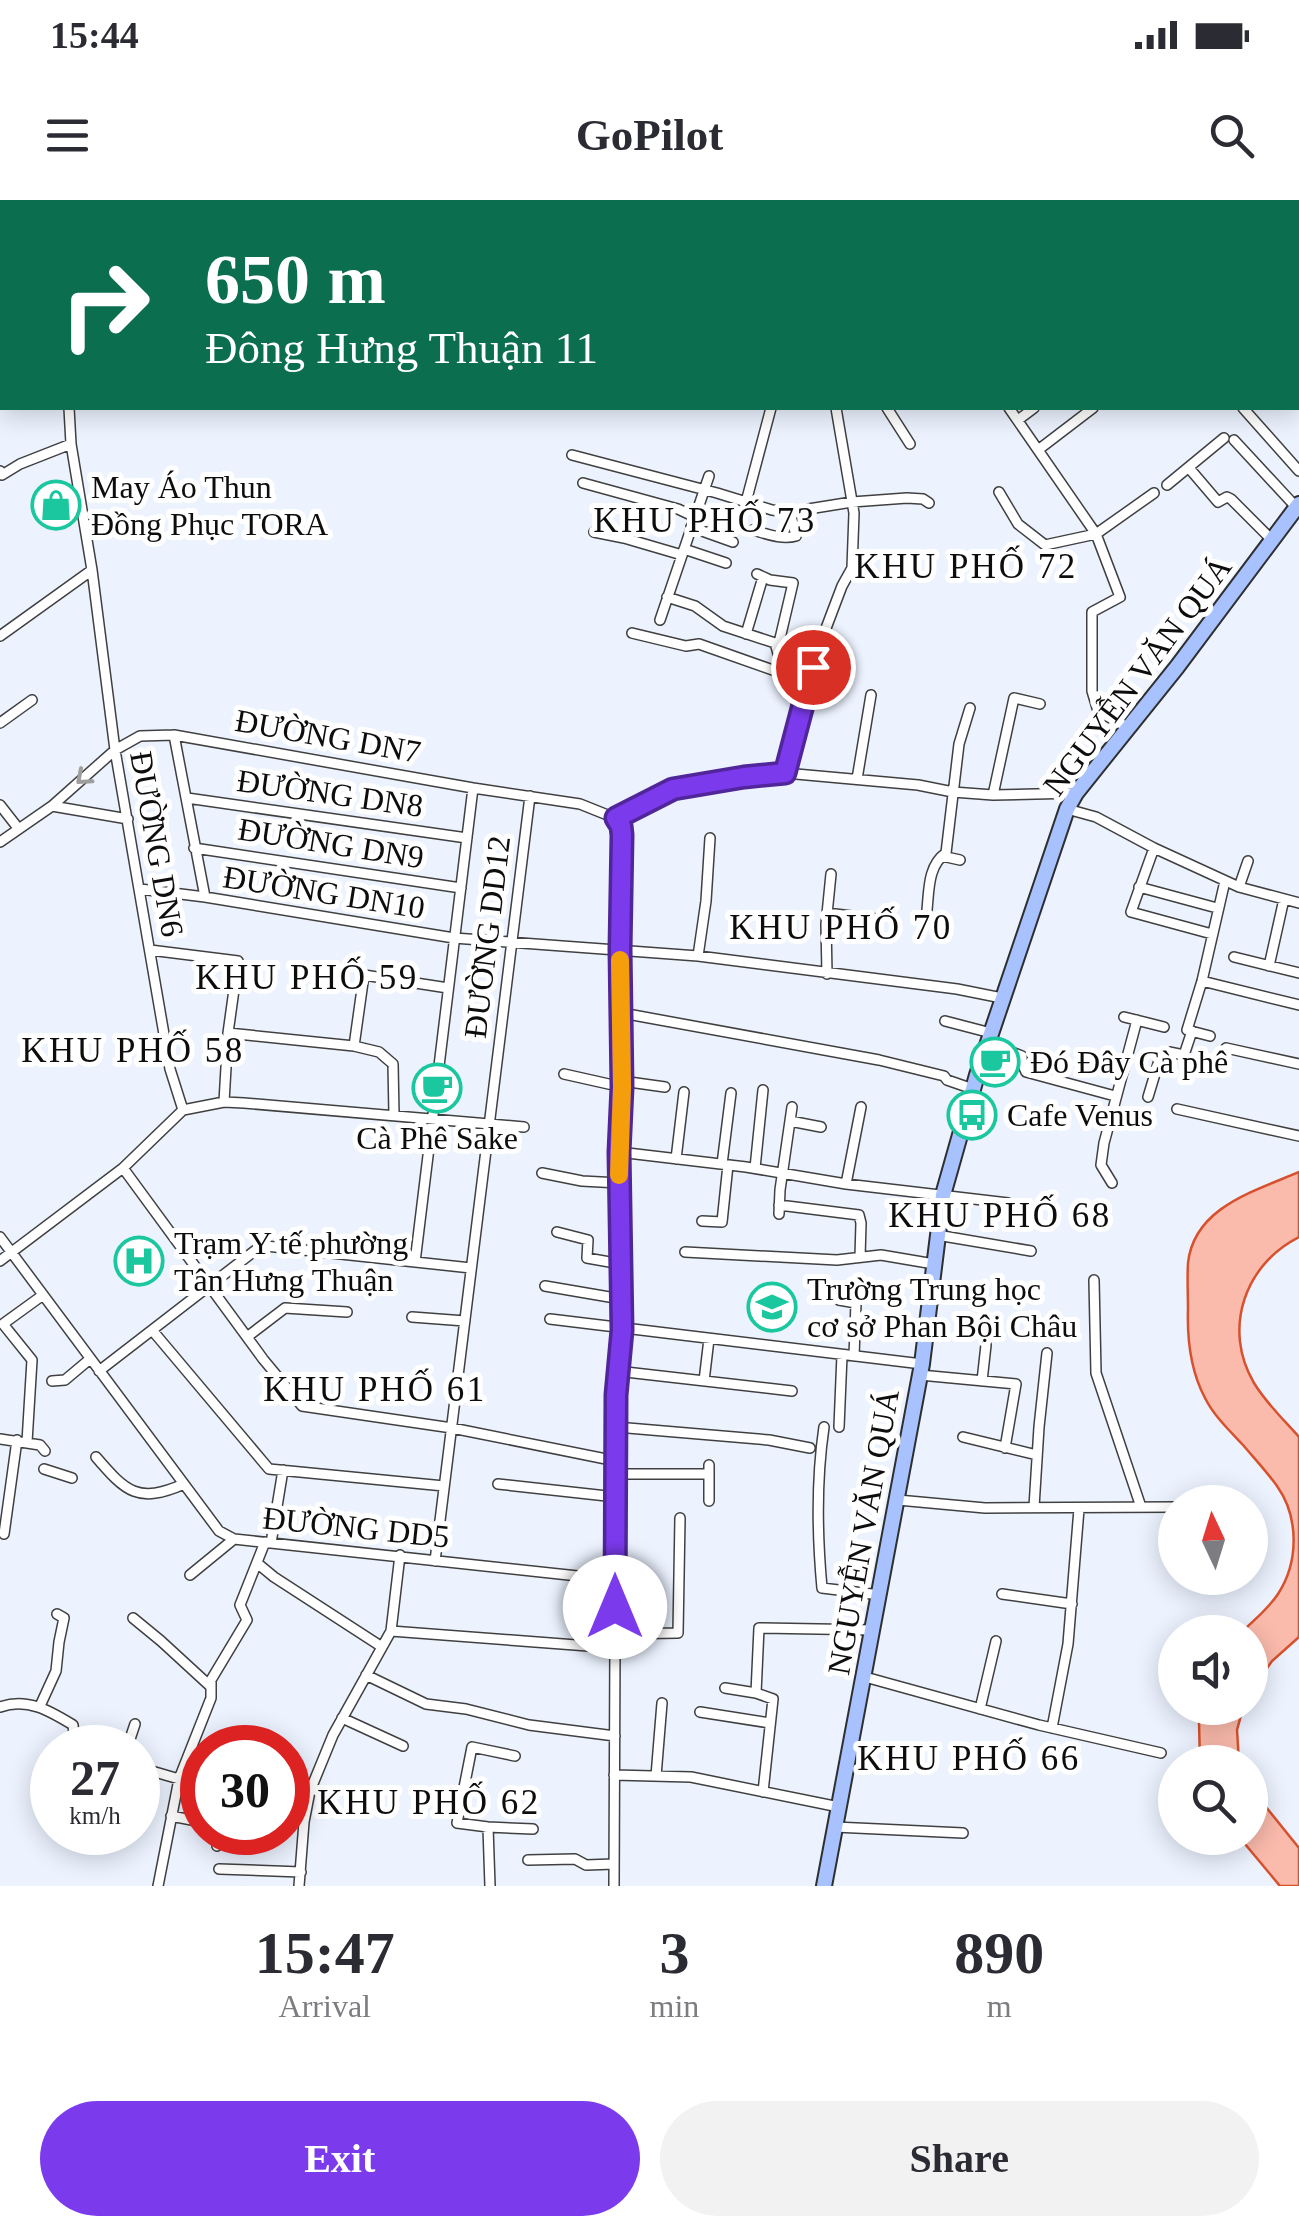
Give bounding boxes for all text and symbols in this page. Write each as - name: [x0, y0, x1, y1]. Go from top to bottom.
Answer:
- text: 15:44: [50, 14, 139, 56]
- icon: menu: [40, 108, 95, 163]
- icon: search: [1204, 108, 1259, 163]
- text: GoPilot: [576, 110, 723, 160]
- icon: right: [40, 240, 170, 370]
- text: 650 m: [205, 241, 386, 318]
- text: Đông Hưng Thuận 11: [205, 323, 598, 373]
- place label: May Áo Thun Đồng Phục TORA: [91, 469, 328, 542]
- shop icon: May Áo Thun Đồng Phục TORA: [30, 479, 82, 531]
- district label: KHU PHỐ 73: [593, 499, 817, 540]
- district label: KHU PHỐ 72: [854, 545, 1078, 586]
- street label: NGUYỄN VĂN QUÁ: [1035, 549, 1238, 802]
- pin: [771, 625, 856, 710]
- icon: arrive: [786, 640, 841, 695]
- street label: ĐƯỜNG DN7: [233, 702, 423, 770]
- street label: ĐƯỜNG DN6: [123, 749, 191, 939]
- street label: ĐƯỜNG DN8: [235, 762, 425, 824]
- one-way arrow: [77, 766, 95, 784]
- street label: ĐƯỜNG DN9: [236, 811, 426, 875]
- street label: ĐƯỜNG DD12: [457, 834, 517, 1040]
- street label: ĐƯỜNG DN10: [221, 858, 427, 926]
- district label: KHU PHỐ 70: [729, 906, 953, 947]
- district label: KHU PHỐ 59: [195, 956, 419, 997]
- district label: KHU PHỐ 58: [21, 1029, 245, 1070]
- cafe icon: Đó Đây Cà phê: [969, 1036, 1021, 1088]
- place label: Đó Đây Cà phê: [1030, 1044, 1228, 1080]
- cafe icon: Cà Phê Sake: [411, 1062, 463, 1114]
- bus stop icon: Cafe Venus: [946, 1089, 998, 1141]
- place label: Cafe Venus: [1007, 1097, 1153, 1133]
- place label: Cà Phê Sake: [356, 1120, 518, 1156]
- district label: KHU PHỐ 68: [888, 1194, 1112, 1235]
- place label: Trạm Y tế phường Tân Hưng Thuận: [174, 1225, 408, 1298]
- hospital icon: Trạm Y tế phường Tân Hưng Thuận: [113, 1235, 165, 1287]
- place label: Trường Trung học cơ sở Phan Bội Châu: [807, 1271, 1077, 1344]
- school or university icon: Trường Trung học cơ sở Phan Bội Châu: [746, 1281, 798, 1333]
- district label: KHU PHỐ 61: [263, 1368, 487, 1409]
- street label: NGUYỄN VĂN QUÁ: [819, 1386, 906, 1678]
- north arrow: [1158, 1485, 1268, 1595]
- map controls: [1158, 1485, 1268, 1855]
- street label: ĐƯỜNG DD5: [261, 1499, 451, 1555]
- position arrow: [563, 1555, 667, 1659]
- button: sound: [1158, 1615, 1268, 1725]
- speed limit sign: 30: [180, 1725, 310, 1855]
- district label: KHU PHỐ 66: [857, 1737, 1081, 1778]
- button: search: [1158, 1745, 1268, 1855]
- text: 27: [70, 1750, 120, 1806]
- district label: KHU PHỐ 62: [317, 1781, 541, 1822]
- text: km/h: [69, 1802, 121, 1829]
- text: 15:47: [255, 1920, 395, 1986]
- text: 3: [659, 1920, 689, 1986]
- text: 890: [954, 1920, 1044, 1986]
- text: Arrival: [279, 1988, 371, 2024]
- text: min: [650, 1988, 699, 2024]
- text: m: [987, 1988, 1012, 2024]
- button: Exit: [40, 2101, 640, 2216]
- button: Share: [660, 2101, 1259, 2216]

